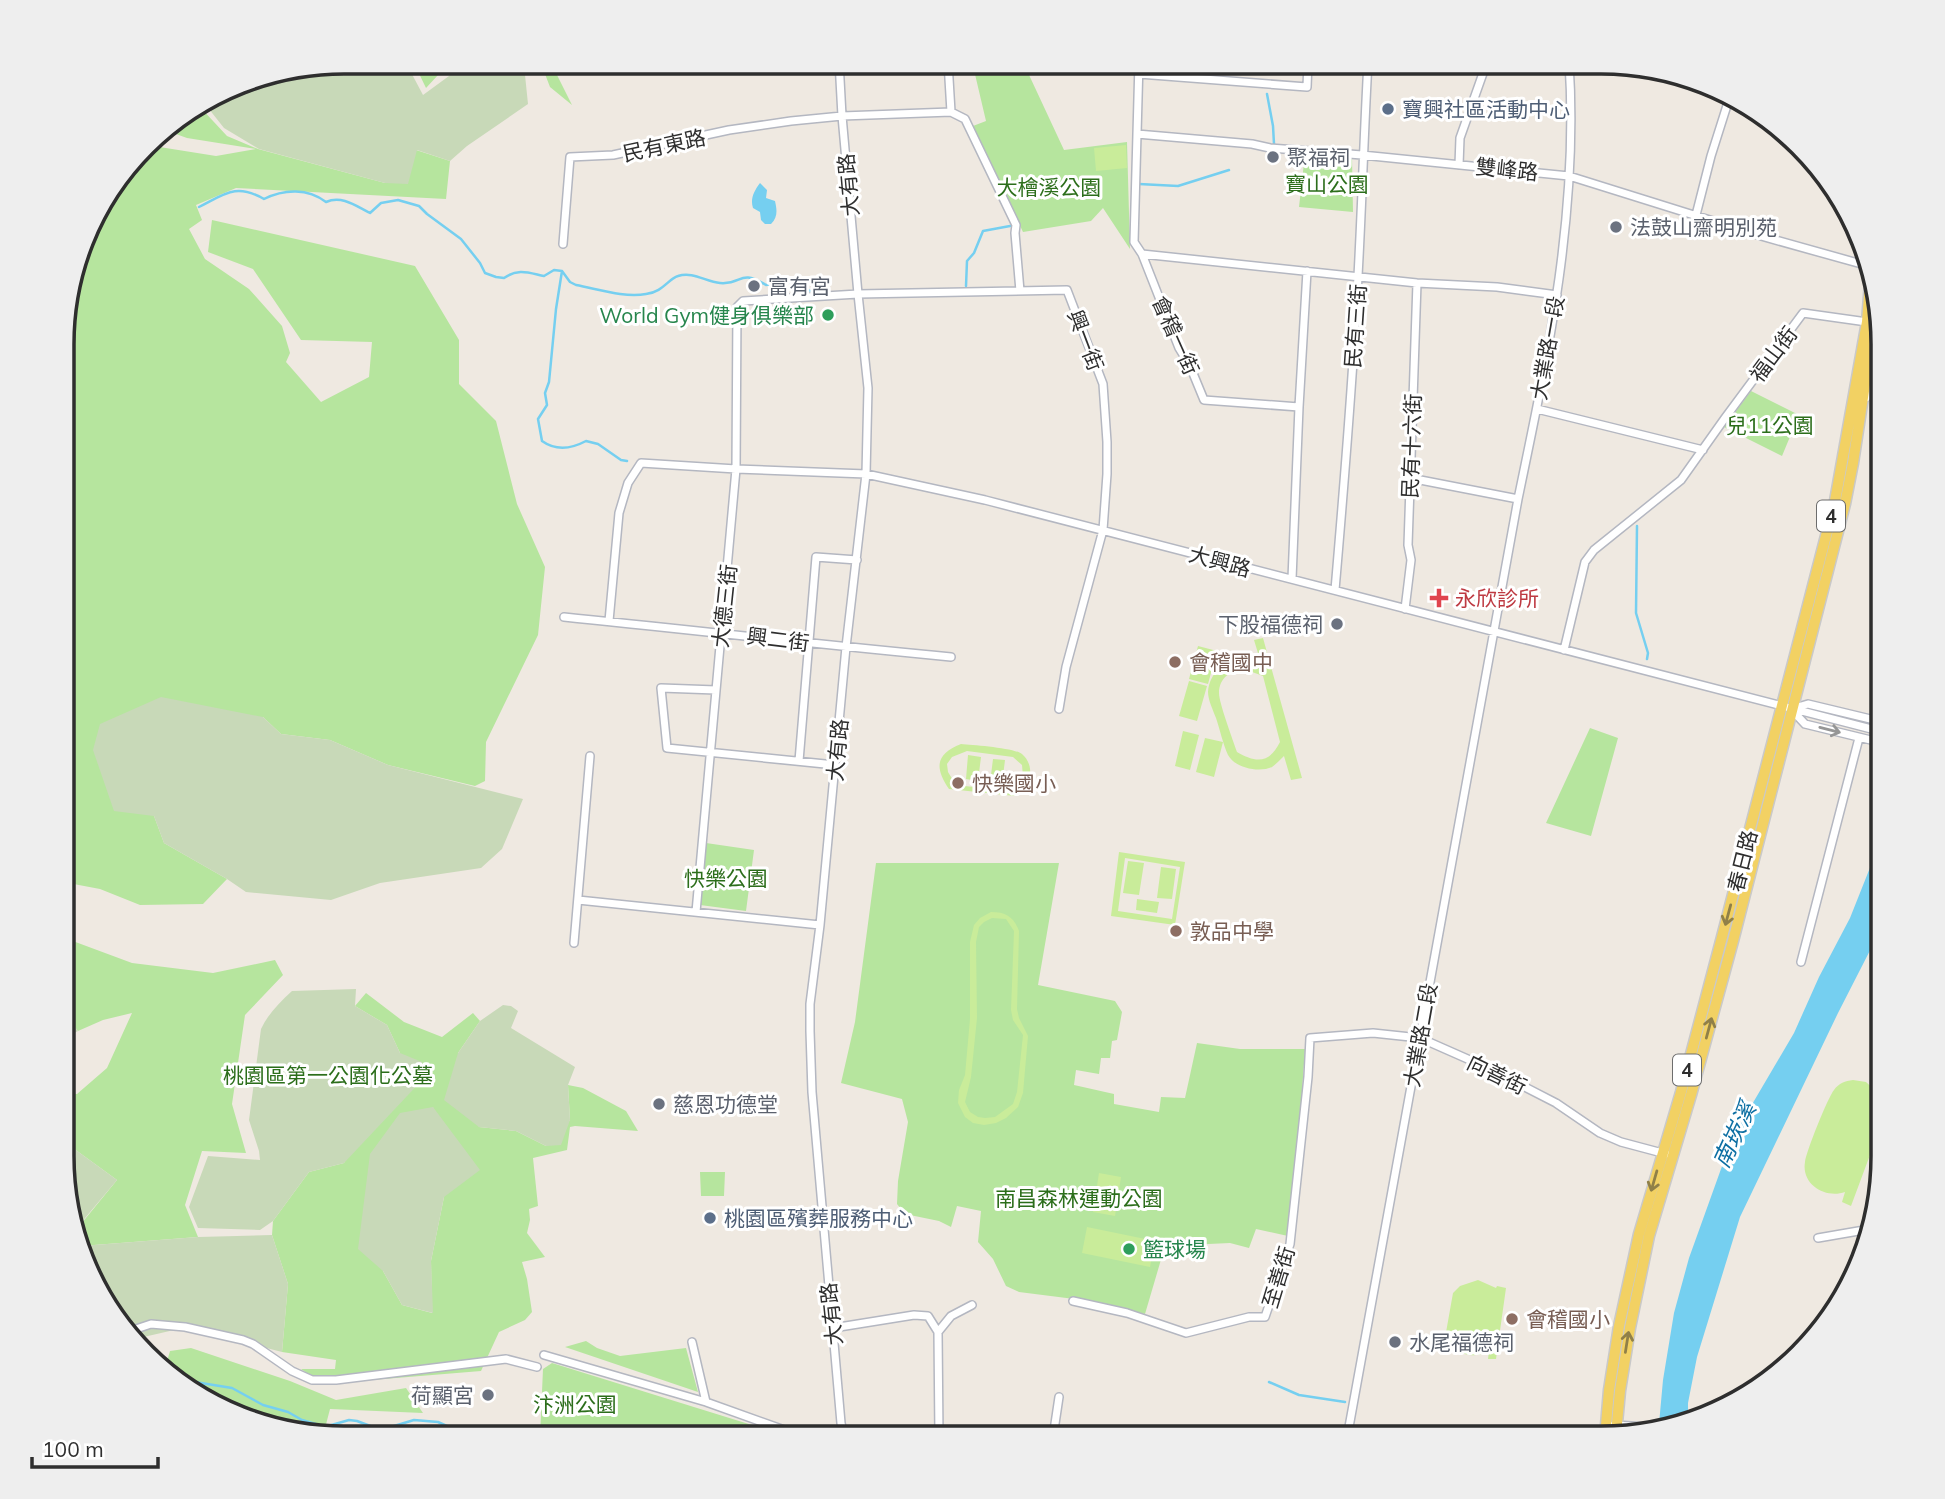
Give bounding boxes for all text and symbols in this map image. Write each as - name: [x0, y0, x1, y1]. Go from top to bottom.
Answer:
- place label: 寶興社區活動中心: [1402, 96, 1570, 122]
- marker: 寶興社區活動中心: [1380, 101, 1396, 117]
- street label: 民有東路: [620, 124, 708, 166]
- place label: 聚福祠: [1287, 144, 1350, 170]
- marker: 聚福祠: [1265, 149, 1281, 165]
- street label: 大有路: [832, 152, 864, 218]
- street label: 雙峰路: [1474, 153, 1540, 185]
- park label: 寶山公園: [1285, 171, 1369, 197]
- park label: 大檜溪公園: [997, 174, 1102, 200]
- place label: 法鼓山齋明別苑: [1630, 214, 1777, 240]
- marker: 法鼓山齋明別苑: [1608, 219, 1624, 235]
- place label: 富有宮: [768, 273, 831, 299]
- marker: 富有宮: [746, 278, 762, 294]
- street label: 民有三街: [1339, 283, 1371, 369]
- street label: 會稽一街: [1147, 291, 1205, 379]
- street label: 大業路一段: [1525, 294, 1569, 402]
- place label: World Gym健身俱樂部: [599, 302, 814, 328]
- street label: 興一街: [1063, 306, 1109, 374]
- marker: World Gym健身俱樂部: [820, 307, 836, 323]
- street label: 福山街: [1744, 321, 1802, 387]
- street label: 民有十六街: [1396, 393, 1426, 499]
- park label: 兒11公園: [1726, 412, 1814, 438]
- road number: 4: [1817, 500, 1845, 531]
- street label: 大興路: [1186, 540, 1254, 582]
- street label: 大德三街: [707, 563, 741, 649]
- place label: 永欣診所: [1455, 585, 1539, 611]
- marker: 永欣診所: [1429, 588, 1449, 608]
- place label: 下股福德祠: [1218, 611, 1323, 637]
- marker: 下股福德祠: [1329, 616, 1345, 632]
- street label: 興二街: [745, 622, 811, 656]
- place label: 會稽國中: [1189, 649, 1273, 675]
- marker: 會稽國中: [1167, 654, 1183, 670]
- street label: 大有路: [821, 717, 853, 783]
- one-way arrow: [1818, 724, 1841, 738]
- place label: 快樂國小: [972, 770, 1056, 796]
- marker: 快樂國小: [950, 775, 966, 791]
- street label: 春日路: [1722, 827, 1762, 895]
- park label: 快樂公園: [684, 865, 768, 891]
- one-way arrow: [1721, 903, 1734, 925]
- place label: 敦品中學: [1190, 918, 1274, 944]
- marker: 敦品中學: [1168, 923, 1184, 939]
- street label: 大業路二段: [1398, 981, 1442, 1089]
- one-way arrow: [1703, 1017, 1716, 1039]
- street label: 向善街: [1463, 1049, 1531, 1099]
- road number: 4: [1673, 1054, 1701, 1086]
- park label: 桃園區第一公園化公墓: [223, 1062, 433, 1088]
- place label: 慈恩功德堂: [673, 1091, 778, 1117]
- water label: 南崁溪: [1706, 1095, 1763, 1172]
- marker: 慈恩功德堂: [651, 1096, 667, 1112]
- one-way arrow: [1647, 1169, 1660, 1192]
- park label: 南昌森林運動公園: [995, 1185, 1163, 1211]
- place label: 桃園區殯葬服務中心: [724, 1205, 913, 1231]
- marker: 桃園區殯葬服務中心: [702, 1210, 718, 1226]
- place label: 籃球場: [1143, 1236, 1206, 1262]
- marker: 籃球場: [1121, 1241, 1137, 1257]
- street label: 至善街: [1256, 1243, 1300, 1311]
- street label: 大有路: [815, 1281, 847, 1347]
- place label: 會稽國小: [1526, 1306, 1610, 1332]
- marker: 會稽國小: [1504, 1311, 1520, 1327]
- place label: 水尾福德祠: [1409, 1329, 1514, 1355]
- one-way arrow: [1621, 1331, 1634, 1354]
- marker: 水尾福德祠: [1387, 1334, 1403, 1350]
- place label: 荷顯宮: [411, 1382, 474, 1408]
- marker: 荷顯宮: [480, 1387, 496, 1403]
- park label: 汴洲公園: [533, 1391, 617, 1417]
- scale bar: [32, 1426, 158, 1470]
- text: 100 m: [42, 1436, 104, 1462]

